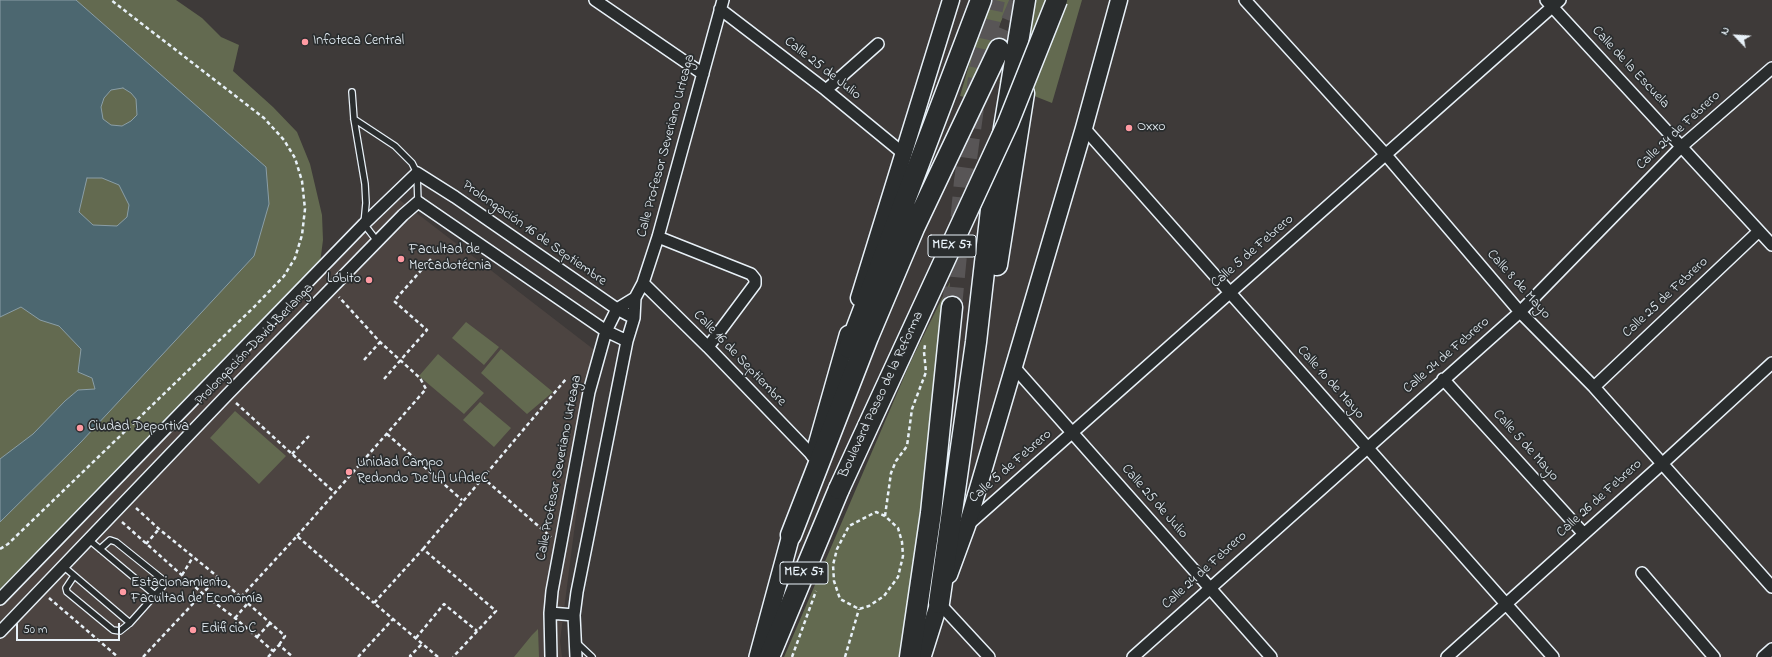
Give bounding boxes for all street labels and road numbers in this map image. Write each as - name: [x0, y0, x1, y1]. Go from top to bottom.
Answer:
- street label: Calle de la Escuela: [1587, 23, 1673, 113]
- street label: Calle 25 de Julio: [780, 34, 864, 104]
- street label: Calle Profesor Severiano Urteaga: [634, 53, 700, 239]
- street label: Calle 24 de Febrero: [1634, 88, 1724, 174]
- street label: Prolongación 16 de Septiembre: [459, 178, 609, 290]
- street label: Calle 5 de Febrero: [1208, 212, 1298, 292]
- road number: MEX 57: [928, 235, 976, 257]
- street label: Calle 8 de Mayo: [1482, 247, 1554, 323]
- street label: Calle 25 de Febrero: [1620, 254, 1712, 342]
- street label: Prolongación David Berlanga: [192, 280, 318, 410]
- street label: Calle 16 de Septiembre: [689, 308, 789, 410]
- street label: Boulevard Paseo de la Reforma: [836, 309, 928, 481]
- street label: Calle 24 de Febrero: [1401, 314, 1493, 398]
- street label: Calle 10 de Mayo: [1293, 343, 1367, 423]
- street label: Calle Profesor Severiano Urteaga: [534, 374, 586, 562]
- street label: Calle 5 de Mayo: [1489, 407, 1561, 485]
- street label: Calle 5 de Febrero: [966, 427, 1056, 507]
- street label: Calle 26 de Febrero: [1554, 456, 1646, 542]
- street label: Calle 25 de Julio: [1117, 461, 1191, 543]
- street label: Calle 24 de Febrero: [1159, 528, 1251, 614]
- road number: MEX 57: [780, 562, 828, 584]

